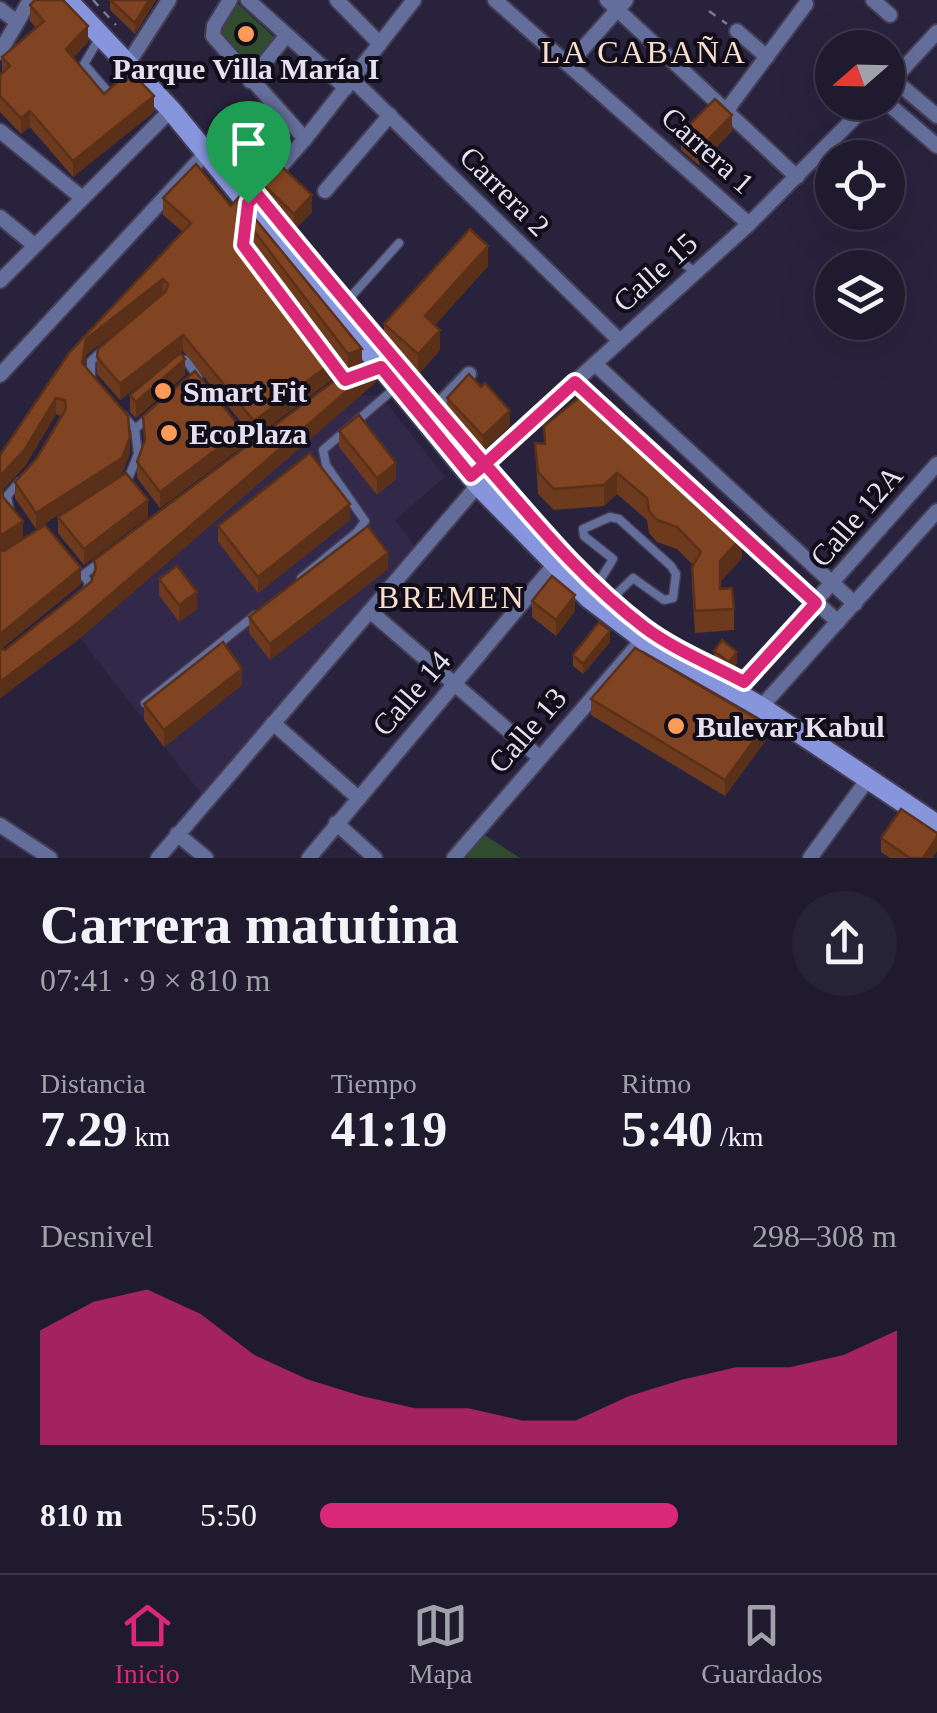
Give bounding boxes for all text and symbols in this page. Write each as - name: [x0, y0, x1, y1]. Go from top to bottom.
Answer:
- marker: Parque Villa María I: [235, 23, 257, 45]
- north arrow: [815, 30, 905, 120]
- map controls: [815, 30, 905, 340]
- district label: LA CABAÑA: [541, 34, 747, 70]
- place label: Parque Villa María I: [113, 52, 379, 85]
- street label: Carrera 1: [655, 100, 761, 200]
- pin: [206, 101, 291, 204]
- icon: arrive: [221, 116, 276, 171]
- street label: Carrera 2: [454, 140, 556, 242]
- button: locate: [815, 140, 905, 230]
- street label: Calle 15: [607, 226, 703, 318]
- button: layers: [815, 250, 905, 340]
- place label: Smart Fit: [183, 375, 307, 408]
- marker: Smart Fit: [152, 380, 174, 402]
- place label: EcoPlaza: [189, 417, 307, 450]
- marker: EcoPlaza: [158, 422, 180, 444]
- street label: Calle 12A: [803, 459, 909, 573]
- district label: BREMEN: [378, 579, 526, 615]
- street label: Calle 14: [365, 644, 457, 742]
- street label: Calle 13: [481, 681, 573, 779]
- place label: Bulevar Kabul: [696, 710, 885, 743]
- marker: Bulevar Kabul: [665, 715, 687, 737]
- button: share: [792, 891, 897, 996]
- text: Carrera matutina: [40, 894, 459, 955]
- text: 07:41 · 9 × 810 m: [40, 962, 270, 998]
- text: Distancia: [40, 1068, 146, 1099]
- text: Tiempo: [331, 1068, 417, 1099]
- text: Ritmo: [621, 1068, 691, 1099]
- text: 7.29: [40, 1101, 128, 1157]
- text: 41:19: [331, 1101, 447, 1157]
- text: 5:40: [621, 1101, 713, 1157]
- text: km: [128, 1121, 170, 1152]
- text: /km: [713, 1121, 764, 1152]
- text: Desnivel: [40, 1218, 154, 1254]
- text: 298–308 m: [752, 1218, 897, 1254]
- text: 810 m: [40, 1497, 123, 1533]
- text: 5:50: [200, 1497, 257, 1533]
- tab: Inicio: [114, 1598, 180, 1690]
- tab: Mapa: [409, 1598, 472, 1690]
- tab: Guardados: [701, 1598, 823, 1690]

